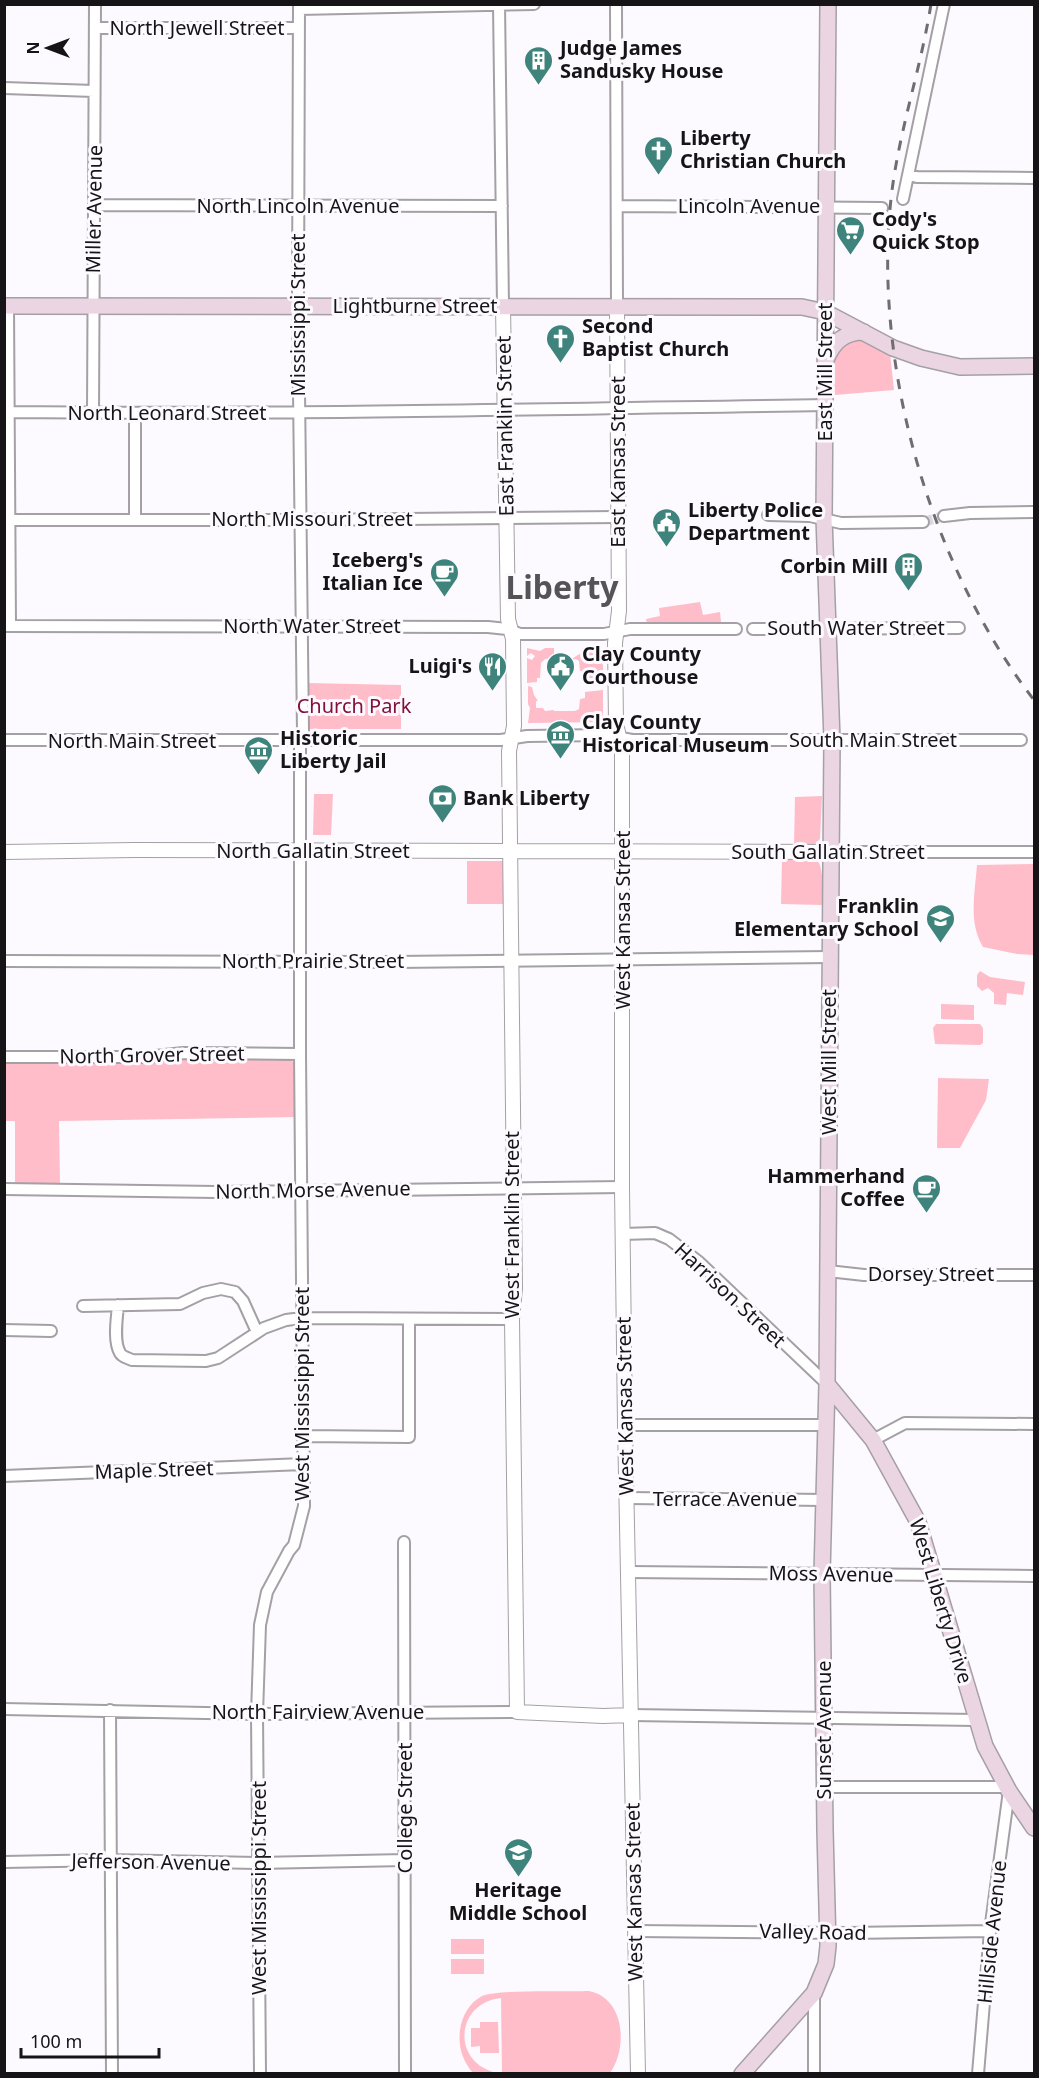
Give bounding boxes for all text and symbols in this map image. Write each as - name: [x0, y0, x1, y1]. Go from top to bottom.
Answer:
- street label: North Jewell Street: [109, 14, 285, 41]
- north arrow: [18, 18, 78, 78]
- place label: Judge James Sandusky House: [558, 34, 724, 84]
- text: N: [22, 41, 44, 55]
- building icon: Judge James Sandusky House: [523, 44, 555, 86]
- place label: Liberty Christian Church: [680, 124, 846, 174]
- church icon: Liberty Christian Church: [643, 134, 675, 176]
- street label: Miller Avenue: [79, 144, 108, 274]
- street label: North Lincoln Avenue: [197, 192, 399, 219]
- street label: Lincoln Avenue: [678, 192, 820, 219]
- place label: Cody's Quick Stop: [872, 205, 980, 255]
- supermarket icon: Cody's Quick Stop: [835, 214, 867, 256]
- street label: Mississippi Street: [284, 234, 311, 396]
- street label: Lightburne Street: [332, 292, 498, 319]
- street label: East Mill Street: [811, 303, 838, 442]
- place label: Second Baptist Church: [582, 312, 729, 362]
- church icon: Second Baptist Church: [545, 322, 577, 364]
- street label: East Franklin Street: [489, 336, 520, 517]
- street label: East Kansas Street: [604, 376, 631, 548]
- street label: North Leonard Street: [68, 399, 266, 426]
- place label: Liberty Police Department: [688, 496, 823, 546]
- street label: North Missouri Street: [211, 505, 413, 532]
- public building icon: Liberty Police Department: [651, 506, 683, 548]
- place label: Iceberg's Italian Ice: [322, 546, 423, 596]
- building icon: Corbin Mill: [893, 550, 925, 592]
- place label: Corbin Mill: [780, 552, 888, 579]
- cafe icon: Iceberg's Italian Ice: [428, 556, 460, 598]
- district label: Liberty: [505, 565, 619, 608]
- street label: North Water Street: [223, 612, 401, 639]
- street label: South Water Street: [767, 614, 945, 641]
- place label: Clay County Courthouse: [582, 640, 701, 690]
- restaurant icon: Luigi's: [477, 650, 509, 692]
- public building icon: Clay County Courthouse: [545, 650, 577, 692]
- place label: Luigi's: [408, 652, 472, 679]
- park label: Church Park: [297, 692, 412, 719]
- place label: Clay County Historical Museum: [582, 708, 769, 758]
- museum icon: Clay County Historical Museum: [545, 718, 577, 760]
- place label: Historic Liberty Jail: [280, 724, 387, 774]
- street label: South Main Street: [789, 726, 957, 753]
- street label: North Main Street: [48, 727, 216, 754]
- museum icon: Historic Liberty Jail: [243, 734, 275, 776]
- bank icon: Bank Liberty: [426, 782, 458, 824]
- place label: Bank Liberty: [463, 784, 590, 811]
- street label: West Kansas Street: [609, 831, 636, 1009]
- street label: North Gallatin Street: [216, 837, 410, 864]
- street label: South Gallatin Street: [731, 838, 925, 865]
- place label: Franklin Elementary School: [734, 892, 919, 942]
- school or university icon: Franklin Elementary School: [924, 902, 956, 944]
- street label: North Prairie Street: [222, 947, 404, 974]
- street label: West Mill Street: [815, 989, 842, 1135]
- street label: North Grover Street: [59, 1039, 245, 1070]
- street label: West Franklin Street: [498, 1131, 525, 1319]
- place label: Hammerhand Coffee: [767, 1162, 905, 1212]
- cafe icon: Hammerhand Coffee: [910, 1172, 942, 1214]
- street label: North Morse Avenue: [215, 1174, 411, 1205]
- street label: Harrison Street: [669, 1236, 792, 1353]
- street label: Dorsey Street: [868, 1260, 994, 1287]
- street label: West Mississippi Street: [288, 1287, 315, 1501]
- street label: West Kansas Street: [609, 1316, 640, 1496]
- street label: Maple Street: [94, 1454, 214, 1485]
- street label: Terrace Avenue: [653, 1485, 797, 1512]
- street label: West Liberty Drive: [904, 1515, 979, 1687]
- street label: Moss Avenue: [768, 1559, 894, 1588]
- street label: Sunset Avenue: [810, 1660, 837, 1800]
- street label: North Fairview Avenue: [212, 1698, 424, 1725]
- street label: College Street: [391, 1743, 418, 1873]
- street label: West Mississippi Street: [245, 1781, 272, 1995]
- street label: West Kansas Street: [618, 1802, 649, 1982]
- school or university icon: Heritage Middle School: [502, 1836, 534, 1878]
- street label: Jefferson Avenue: [69, 1847, 231, 1876]
- street label: Hillside Avenue: [971, 1859, 1012, 2005]
- place label: Heritage Middle School: [449, 1876, 587, 1926]
- street label: Valley Road: [759, 1917, 867, 1946]
- scale bar: [21, 2021, 159, 2059]
- text: 100 m: [30, 2029, 82, 2053]

